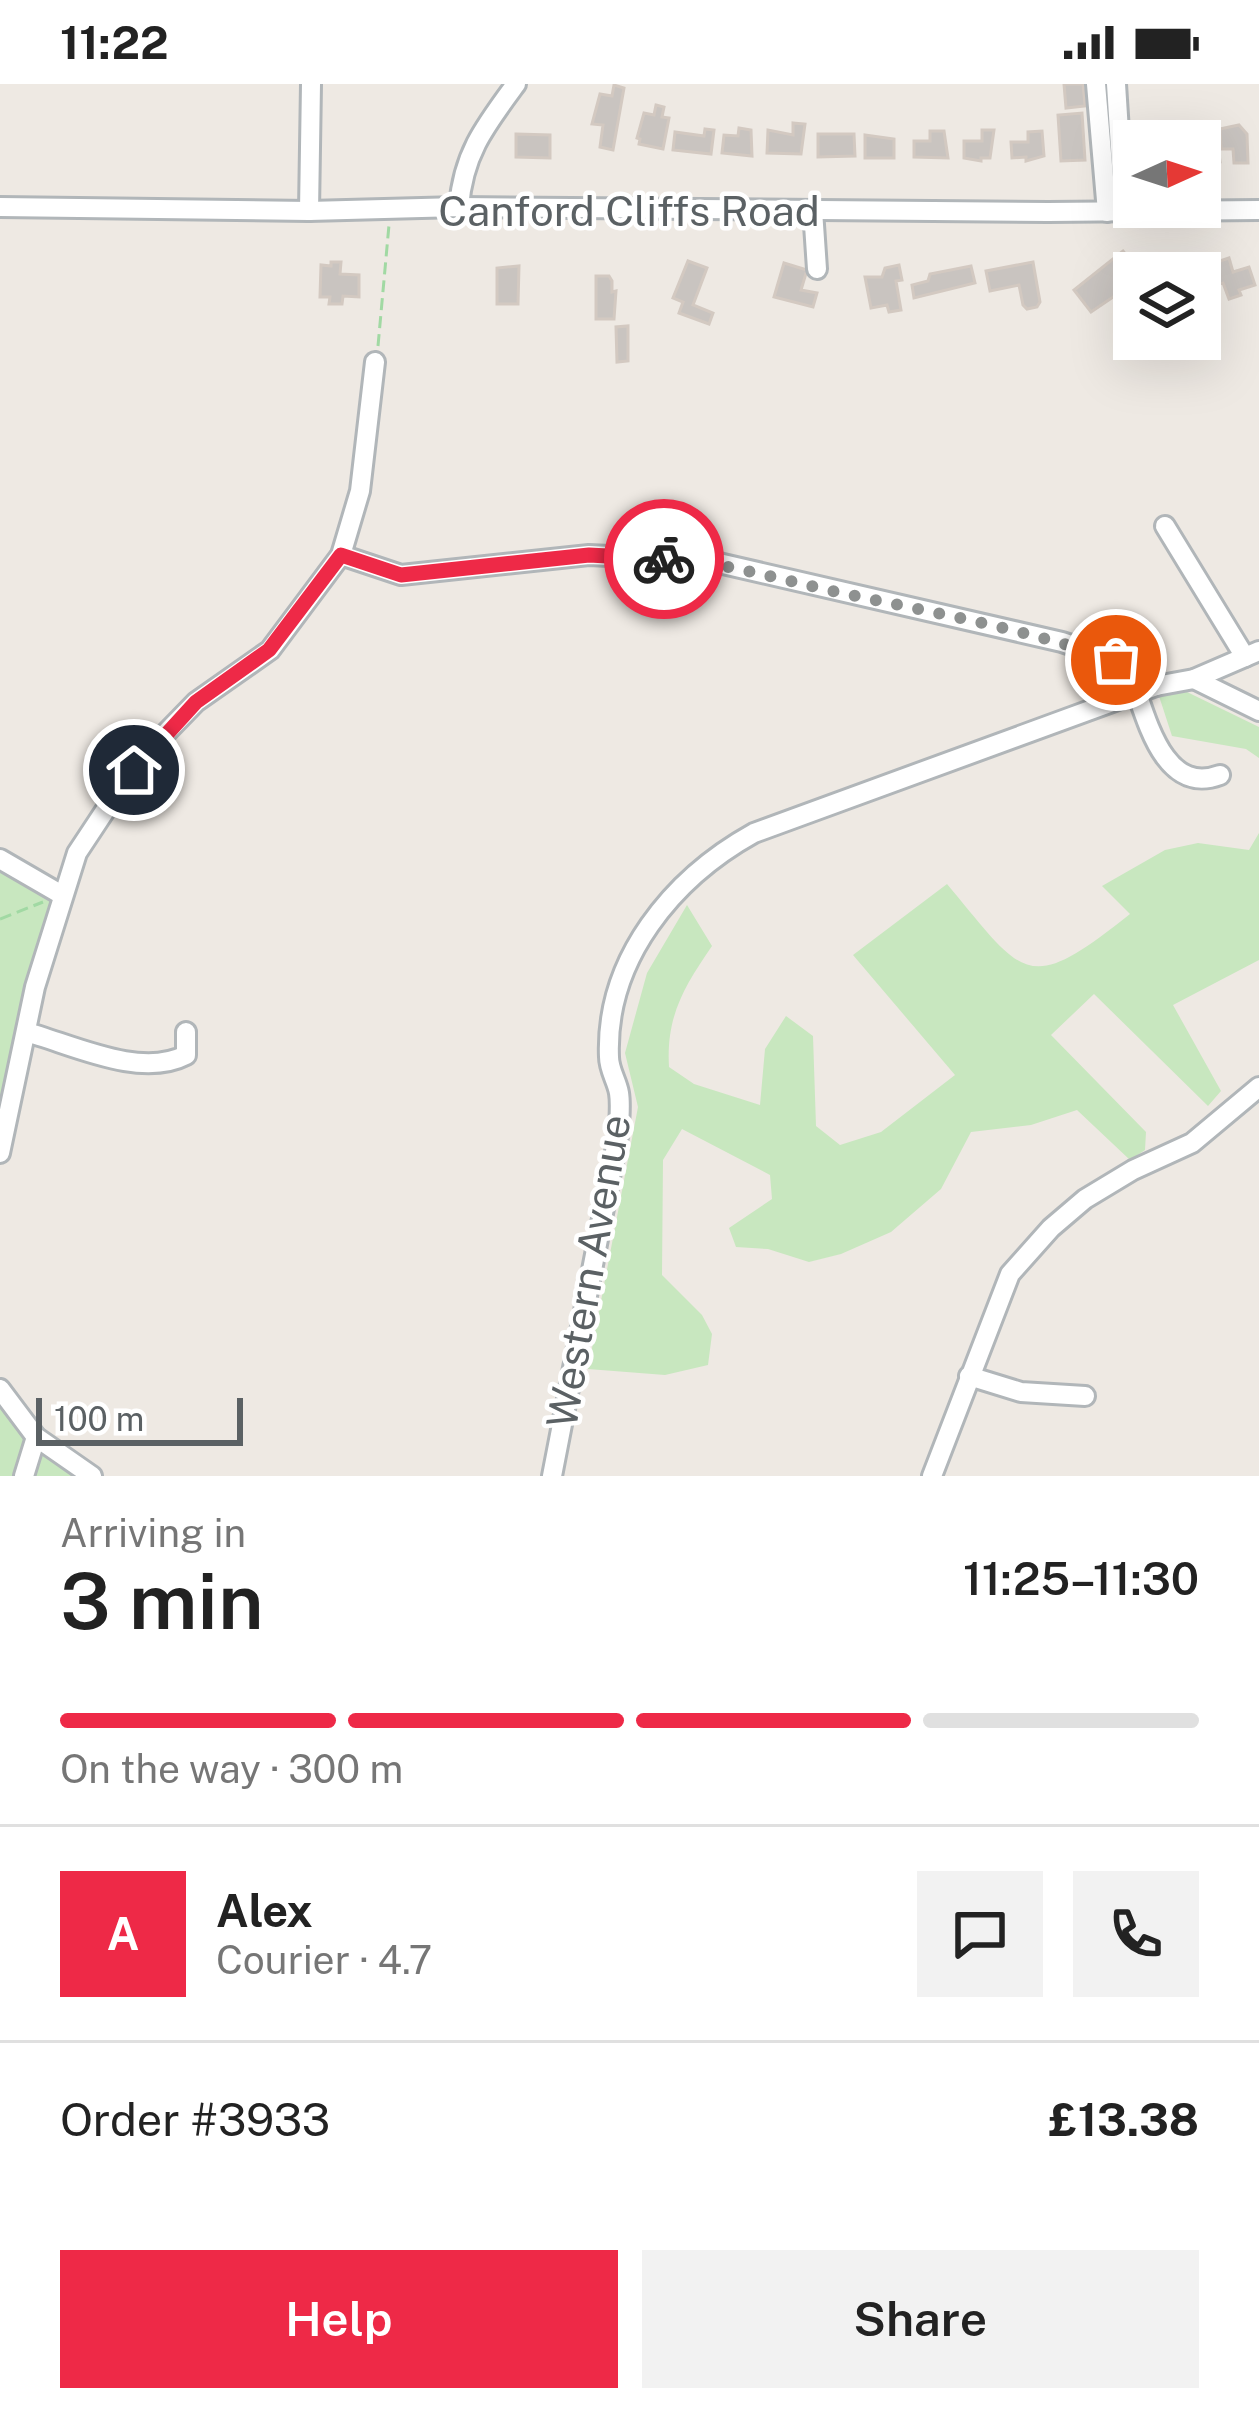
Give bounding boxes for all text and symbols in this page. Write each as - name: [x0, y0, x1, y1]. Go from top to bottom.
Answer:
- text: 11:22: [60, 16, 169, 69]
- north arrow: [1113, 120, 1221, 228]
- map controls: [1113, 120, 1221, 360]
- street label: Canford Cliffs Road: [438, 186, 820, 235]
- button: layers: [1113, 252, 1221, 360]
- courier: [604, 499, 724, 619]
- icon: bike: [631, 526, 697, 592]
- pin: [1065, 609, 1167, 711]
- icon: bag: [1083, 627, 1149, 693]
- pin: [83, 719, 185, 821]
- icon: home: [101, 737, 167, 803]
- street label: Western Avenue: [536, 1111, 640, 1431]
- scale bar: [36, 1392, 243, 1445]
- text: 100 m: [54, 1400, 144, 1438]
- text: Arriving in: [60, 1510, 246, 1556]
- text: 11:25–11:30: [963, 1552, 1199, 1605]
- text: 3 min: [60, 1555, 264, 1647]
- text: On the way · 300 m: [60, 1746, 403, 1792]
- button: chat: [917, 1871, 1043, 1997]
- button: phone: [1073, 1871, 1199, 1997]
- text: Alex: [216, 1884, 313, 1937]
- text: A: [107, 1907, 139, 1960]
- text: Courier · 4.7: [216, 1937, 432, 1983]
- text: Order #3933: [60, 2093, 330, 2146]
- text: £13.38: [1049, 2093, 1199, 2146]
- button: Help: [60, 2250, 618, 2388]
- button: Share: [642, 2250, 1199, 2388]

